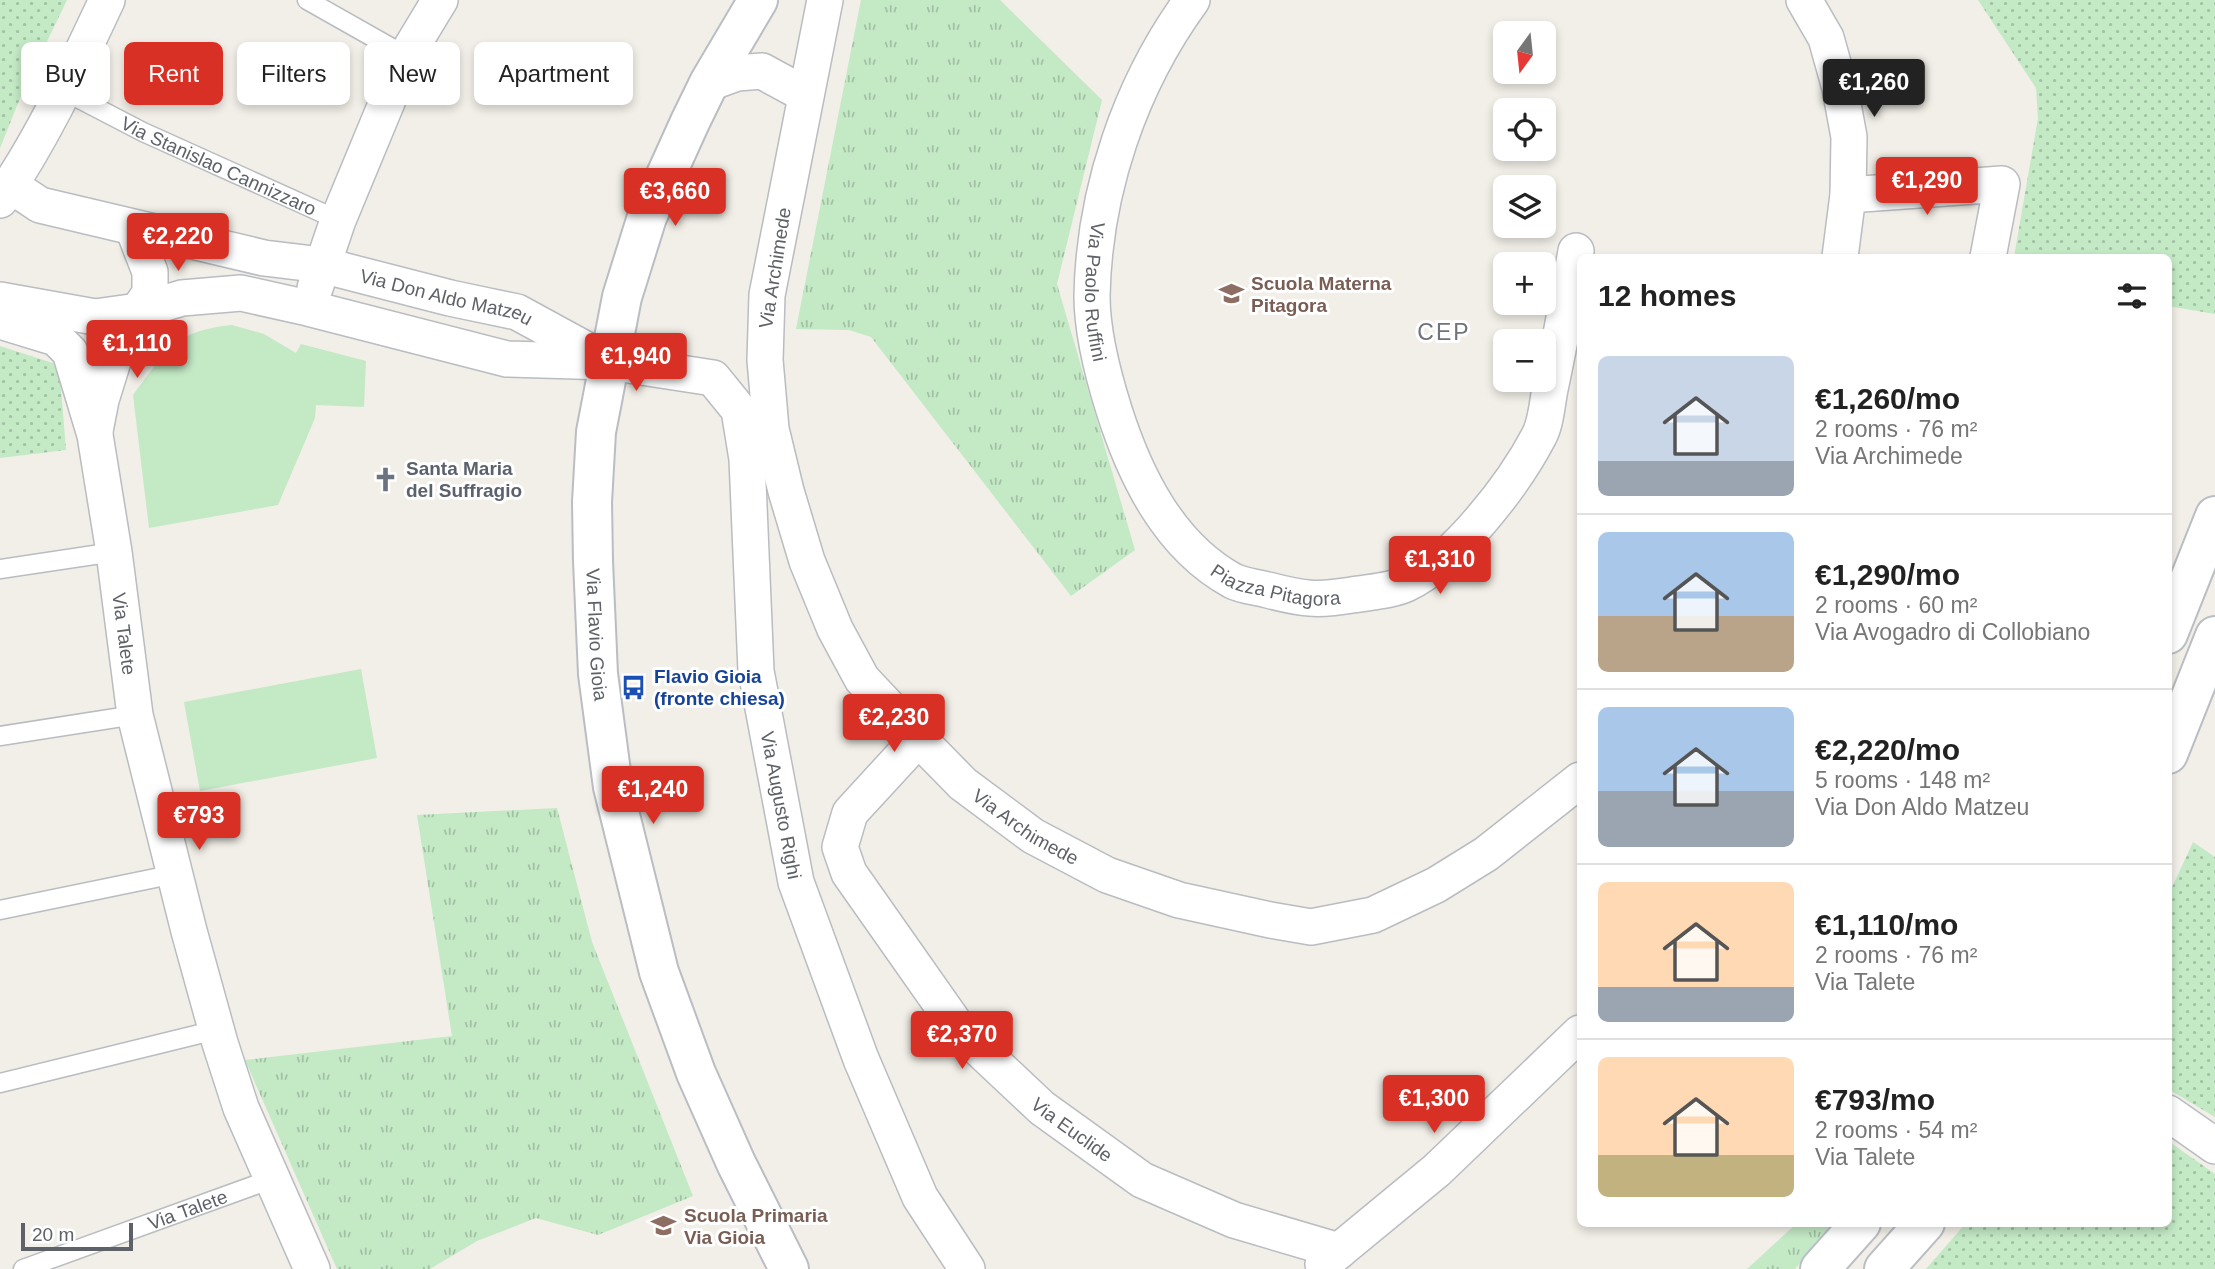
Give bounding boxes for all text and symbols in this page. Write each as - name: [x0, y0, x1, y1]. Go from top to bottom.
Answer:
- north arrow: [1493, 21, 1556, 84]
- map controls: [1493, 21, 1556, 392]
- chip: Buy: [21, 42, 110, 105]
- chip: Rent: [124, 42, 223, 105]
- chip: Filters: [237, 42, 350, 105]
- chip: New: [364, 42, 460, 105]
- chip: Apartment: [474, 42, 633, 105]
- pin: €1,260: [1817, 60, 1931, 119]
- text: €1,260: [1839, 69, 1909, 95]
- button: locate: [1493, 98, 1556, 161]
- street label: Via Stanislao Cannizzaro: [118, 112, 320, 219]
- pin: €1,290: [1870, 158, 1984, 217]
- text: €1,290: [1892, 167, 1962, 193]
- pin: €3,660: [618, 168, 732, 228]
- button: layers: [1493, 175, 1556, 238]
- text: €3,660: [640, 178, 710, 204]
- street label: Via Archimede: [755, 206, 795, 330]
- pin: €2,220: [121, 214, 235, 273]
- street label: Via Paolo Ruffini: [1081, 221, 1111, 363]
- text: €2,220: [143, 223, 213, 249]
- button: +: [1493, 252, 1556, 315]
- street label: Via Don Aldo Matzeu: [358, 265, 536, 329]
- place label: Scuola Materna Pitagora: [1251, 273, 1392, 316]
- icon: filters: [2113, 277, 2151, 315]
- text: 12 homes: [1598, 279, 1736, 312]
- school or university icon: Scuola Materna Pitagora: [1217, 280, 1245, 308]
- district label: CEP: [1417, 319, 1471, 345]
- pin: €1,110: [80, 320, 194, 380]
- button: −: [1493, 329, 1556, 392]
- text: €1,110: [102, 330, 172, 356]
- pin: €1,940: [579, 334, 693, 393]
- text: €1,940: [601, 343, 671, 369]
- text: €1,260/mo: [1815, 382, 1960, 415]
- icon: home: [1654, 384, 1738, 468]
- text: 2 rooms · 76 m²: [1815, 416, 1977, 442]
- text: Via Archimede: [1815, 443, 1963, 469]
- place label: Santa Maria del Suffragio: [406, 458, 522, 501]
- church icon: Santa Maria del Suffragio: [372, 465, 400, 493]
- pin: €1,310: [1383, 536, 1497, 596]
- text: €1,310: [1405, 546, 1475, 572]
- text: €1,290/mo: [1815, 558, 1960, 591]
- street label: Piazza Pitagora: [1207, 560, 1342, 609]
- icon: home: [1654, 560, 1738, 644]
- street label: Via Flavio Gioia: [583, 568, 612, 702]
- street label: Via Talete: [109, 591, 140, 676]
- text: 2 rooms · 60 m²: [1815, 592, 1977, 618]
- text: Via Avogadro di Collobiano: [1815, 619, 2090, 645]
- place label: Flavio Gioia (fronte chiesa): [654, 666, 785, 709]
- bus stop icon: Flavio Gioia (fronte chiesa): [620, 673, 648, 701]
- pin: €2,230: [837, 694, 951, 754]
- text: €2,230: [859, 704, 929, 730]
- street label: Via Augusto Righi: [757, 730, 806, 881]
- text: €2,220/mo: [1815, 733, 1960, 766]
- icon: home: [1654, 735, 1738, 819]
- pin: €1,240: [596, 766, 710, 826]
- text: 5 rooms · 148 m²: [1815, 767, 1990, 793]
- text: €1,240: [618, 776, 688, 802]
- street label: Via Archimede: [969, 785, 1082, 869]
- pin: €793: [158, 792, 240, 852]
- text: Via Don Aldo Matzeu: [1815, 794, 2029, 820]
- text: €793: [173, 802, 225, 828]
- text: €1,110/mo: [1815, 908, 1958, 941]
- icon: home: [1654, 910, 1738, 994]
- text: 2 rooms · 76 m²: [1815, 942, 1977, 968]
- text: Via Talete: [1815, 969, 1915, 995]
- pin: €2,370: [905, 1012, 1019, 1071]
- text: €2,370: [927, 1021, 997, 1047]
- pin: €1,300: [1377, 1076, 1491, 1135]
- text: €793/mo: [1815, 1083, 1935, 1116]
- text: €1,300: [1399, 1085, 1469, 1111]
- icon: home: [1654, 1085, 1738, 1169]
- street label: Via Euclide: [1027, 1093, 1117, 1166]
- text: 2 rooms · 54 m²: [1815, 1117, 1977, 1143]
- text: Via Talete: [1815, 1144, 1915, 1170]
- street label: Via Talete: [145, 1186, 230, 1233]
- place label: Scuola Primaria Via Gioia: [684, 1205, 828, 1248]
- school or university icon: Scuola Primaria Via Gioia: [650, 1212, 678, 1240]
- scale bar: [21, 1220, 133, 1252]
- text: 20 m: [32, 1224, 74, 1245]

